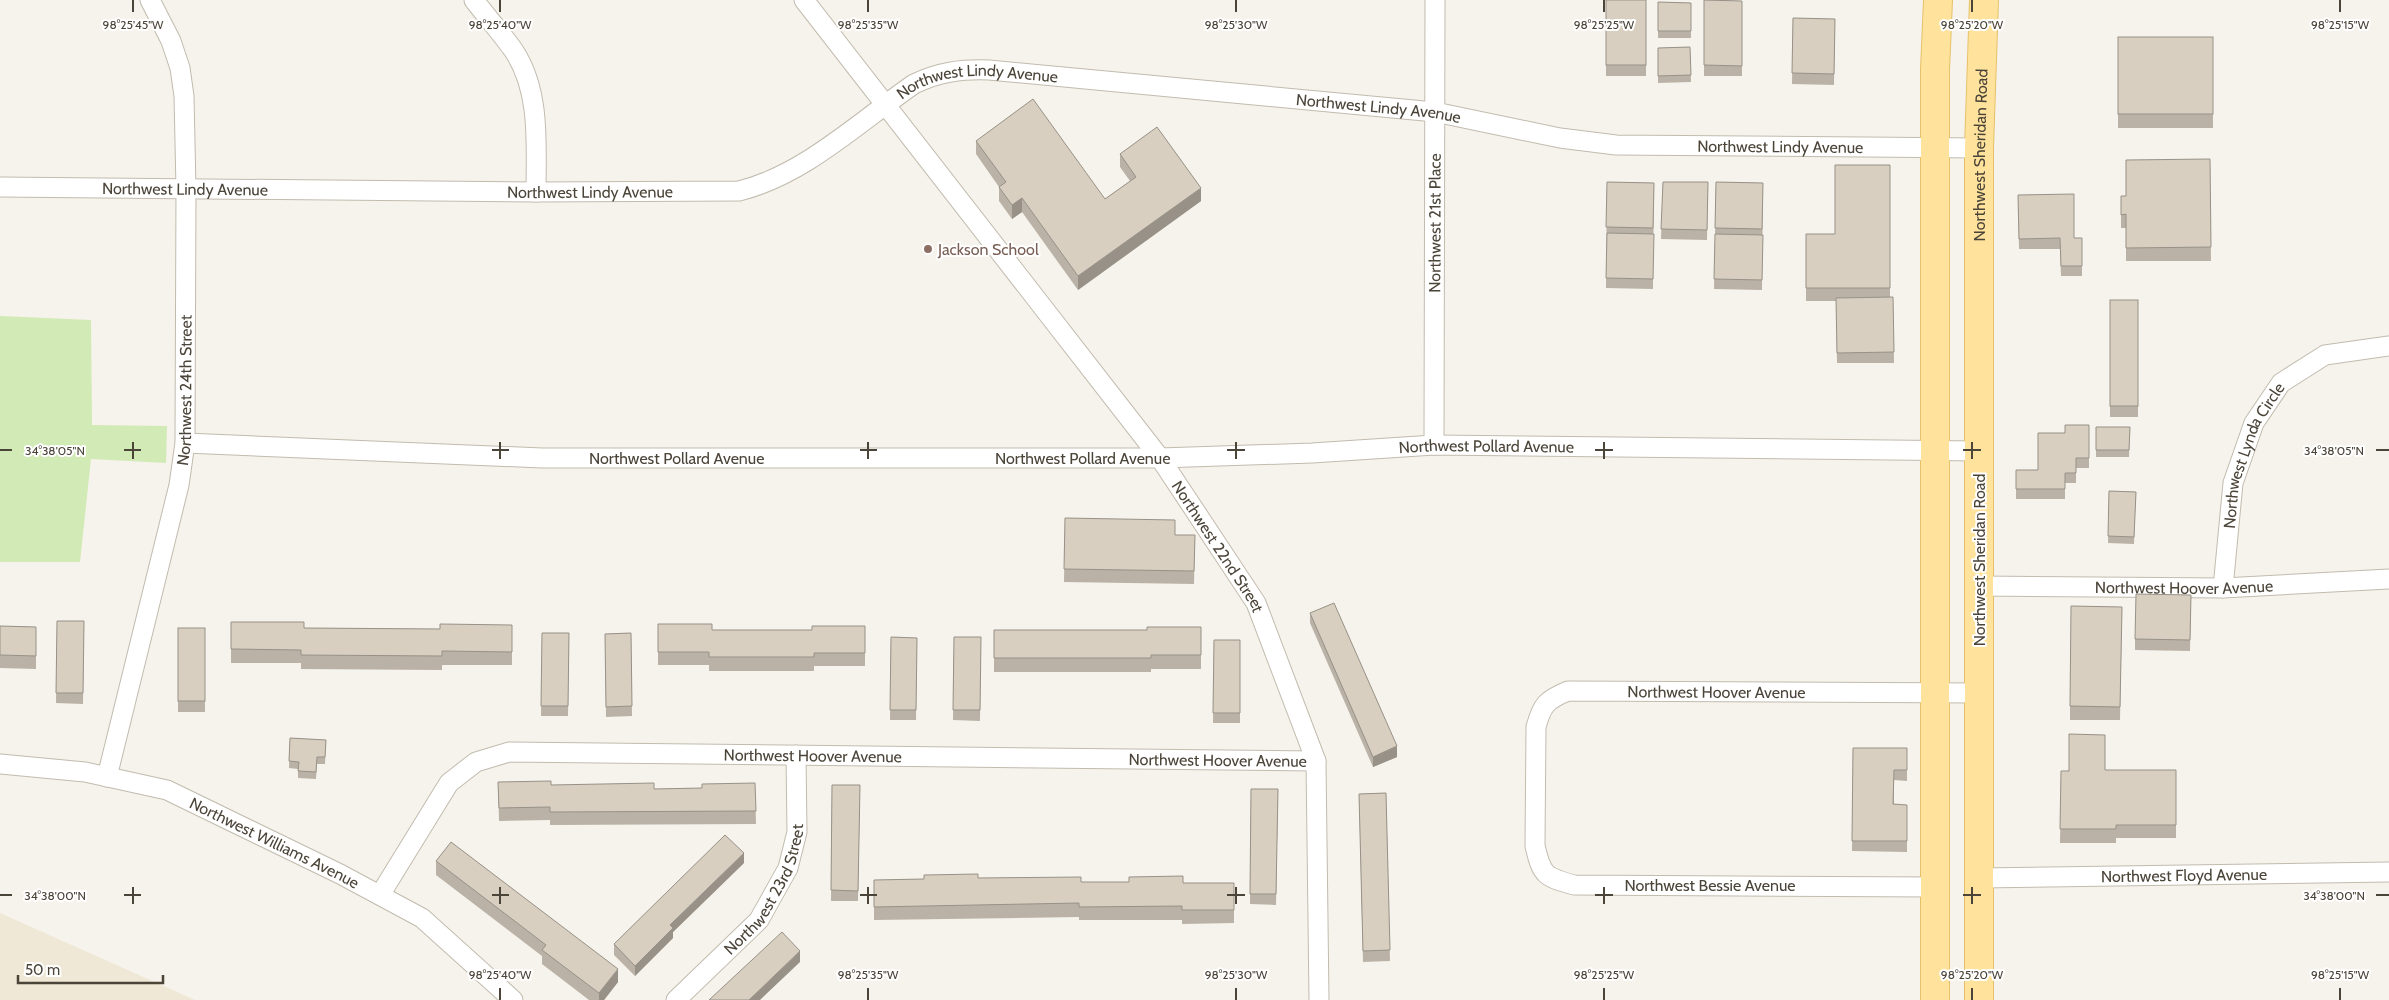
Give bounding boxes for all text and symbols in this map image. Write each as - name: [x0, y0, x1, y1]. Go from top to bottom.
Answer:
- text: 98°25'45"W: [103, 17, 164, 32]
- text: 98°25'40"W: [469, 17, 532, 32]
- text: 98°25'35"W: [838, 17, 899, 32]
- text: 98°25'30"W: [1205, 17, 1268, 32]
- text: 98°25'25"W: [1574, 17, 1635, 32]
- text: 98°25'20"W: [1941, 17, 2004, 32]
- text: 98°25'15"W: [2311, 17, 2370, 32]
- street label: Northwest Lindy Avenue: [893, 61, 1059, 103]
- street label: Northwest Sheridan Road: [1970, 68, 1992, 241]
- street label: Northwest Lindy Avenue: [1295, 90, 1463, 127]
- street label: Northwest Lindy Avenue: [1697, 137, 1863, 157]
- street label: Northwest 21st Place: [1425, 153, 1445, 293]
- street label: Northwest Lindy Avenue: [102, 179, 268, 199]
- street label: Northwest Lindy Avenue: [507, 182, 673, 202]
- place label: Jackson School: [937, 240, 1039, 259]
- marker: Jackson School: [922, 243, 934, 255]
- street label: Northwest 24th Street: [173, 314, 196, 467]
- street label: Northwest Lynda Circle: [2220, 379, 2289, 529]
- street label: Northwest Pollard Avenue: [1398, 436, 1574, 457]
- text: 34°38'05"N: [25, 443, 85, 458]
- text: 34°38'05"N: [2304, 443, 2364, 458]
- street label: Northwest Pollard Avenue: [589, 449, 764, 468]
- street label: Northwest Pollard Avenue: [995, 449, 1171, 468]
- street label: Northwest Sheridan Road: [1970, 474, 1989, 646]
- street label: Northwest 22nd Street: [1168, 477, 1268, 615]
- street label: Northwest Hoover Avenue: [2095, 576, 2274, 598]
- street label: Northwest Hoover Avenue: [1627, 682, 1806, 702]
- street label: Northwest Hoover Avenue: [724, 745, 902, 766]
- street label: Northwest Hoover Avenue: [1129, 750, 1307, 771]
- street label: Northwest Williams Avenue: [186, 793, 362, 893]
- street label: Northwest 23rd Street: [720, 823, 807, 959]
- street label: Northwest Floyd Avenue: [2101, 865, 2267, 886]
- street label: Northwest Bessie Avenue: [1624, 876, 1796, 895]
- text: 34°38'00"N: [24, 888, 86, 903]
- text: 34°38'00"N: [2303, 888, 2365, 903]
- scale bar: [18, 952, 162, 984]
- text: 50 m: [25, 961, 60, 979]
- text: 98°25'40"W: [469, 967, 532, 982]
- text: 98°25'35"W: [838, 967, 899, 982]
- text: 98°25'30"W: [1205, 967, 1268, 982]
- text: 98°25'25"W: [1574, 967, 1635, 982]
- text: 98°25'20"W: [1941, 967, 2004, 982]
- text: 98°25'15"W: [2311, 967, 2370, 982]

